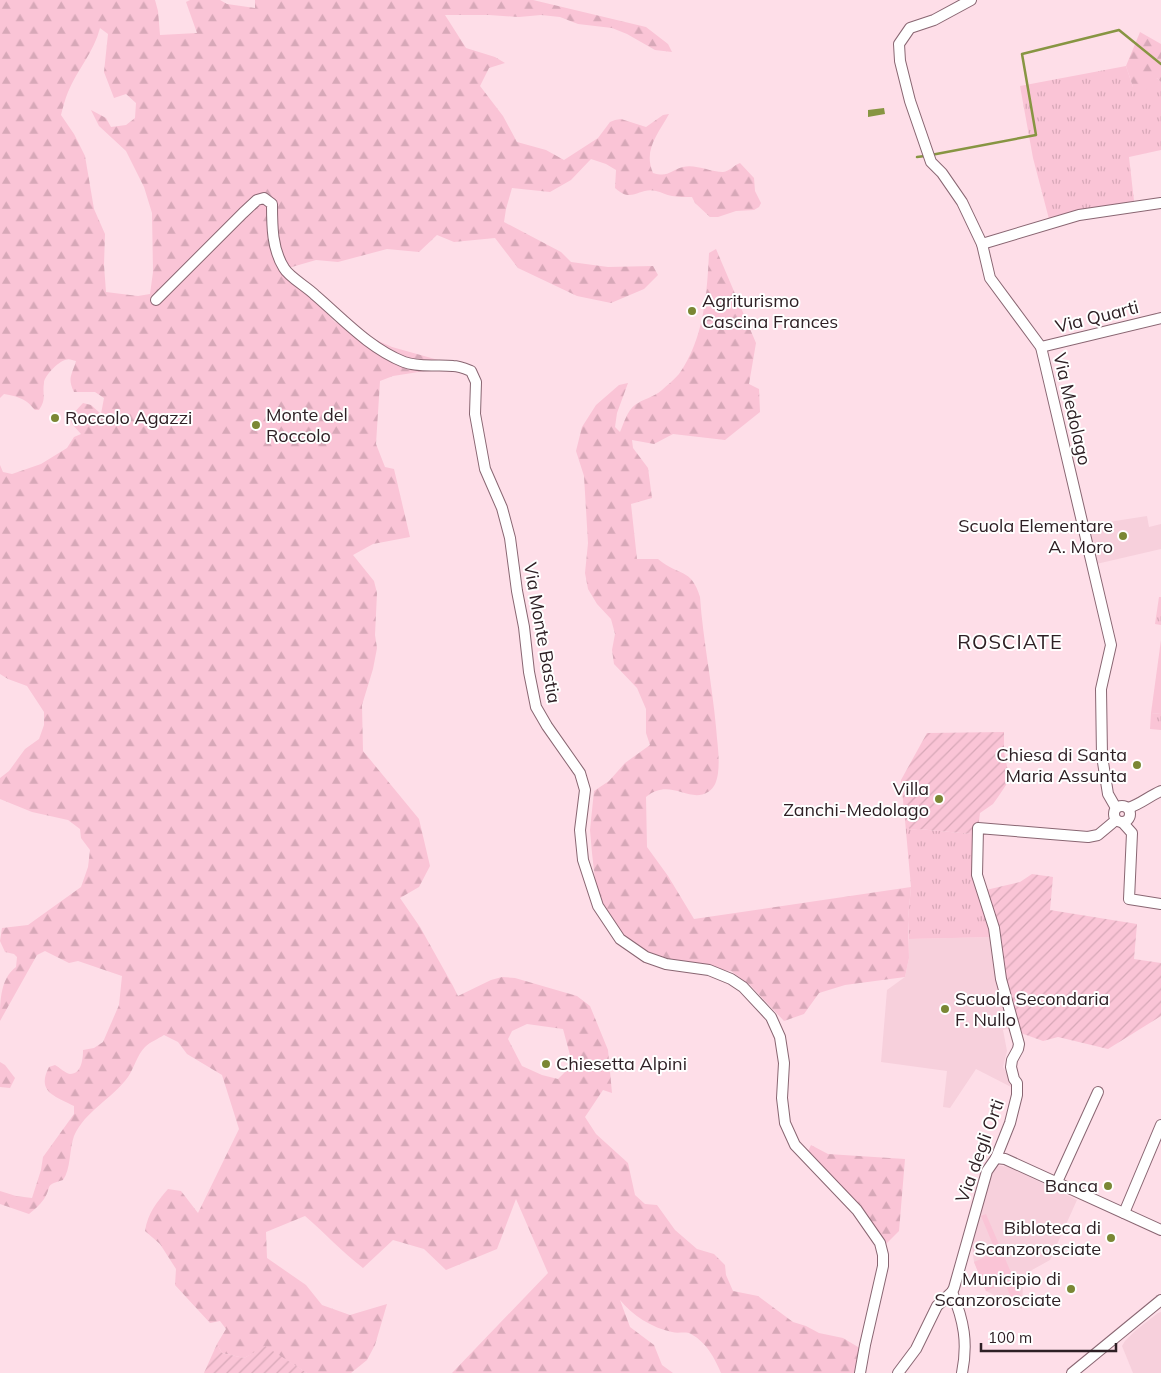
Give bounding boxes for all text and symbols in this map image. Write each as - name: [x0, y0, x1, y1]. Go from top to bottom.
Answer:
- place label: Agriturismo Cascina Frances: [702, 289, 838, 333]
- street label: Via Quarti: [1053, 295, 1141, 338]
- marker: Agriturismo Cascina Frances: [686, 305, 698, 317]
- street label: Via Medolago: [1048, 350, 1097, 467]
- place label: Monte del Roccolo: [266, 403, 348, 447]
- place label: Roccolo Agazzi: [65, 406, 192, 429]
- marker: Roccolo Agazzi: [49, 412, 61, 424]
- marker: Monte del Roccolo: [250, 419, 262, 431]
- place label: Scuola Elementare A. Moro: [958, 514, 1113, 558]
- marker: Scuola Elementare A. Moro: [1117, 530, 1129, 542]
- street label: Via Monte Bastia: [519, 561, 566, 705]
- district label: ROSCIATE: [957, 629, 1063, 654]
- place label: Chiesa di Santa Maria Assunta: [996, 743, 1127, 787]
- marker: Chiesa di Santa Maria Assunta: [1131, 759, 1143, 771]
- place label: Villa Zanchi-Medolago: [783, 777, 929, 821]
- marker: Villa Zanchi-Medolago: [933, 793, 945, 805]
- place label: Scuola Secondaria F. Nullo: [955, 987, 1109, 1031]
- marker: Scuola Secondaria F. Nullo: [939, 1003, 951, 1015]
- place label: Chiesetta Alpini: [556, 1052, 687, 1075]
- marker: Chiesetta Alpini: [540, 1058, 552, 1070]
- street label: Via degli Orti: [950, 1096, 1009, 1206]
- place label: Banca: [1045, 1174, 1098, 1197]
- marker: Banca: [1102, 1180, 1114, 1192]
- place label: Bibloteca di Scanzorosciate: [975, 1216, 1101, 1260]
- marker: Bibloteca di Scanzorosciate: [1105, 1232, 1117, 1244]
- place label: Municipio di Scanzorosciate: [935, 1267, 1061, 1311]
- marker: Municipio di Scanzorosciate: [1065, 1283, 1077, 1295]
- scale bar: [981, 1320, 1116, 1352]
- text: 100 m: [988, 1328, 1032, 1347]

